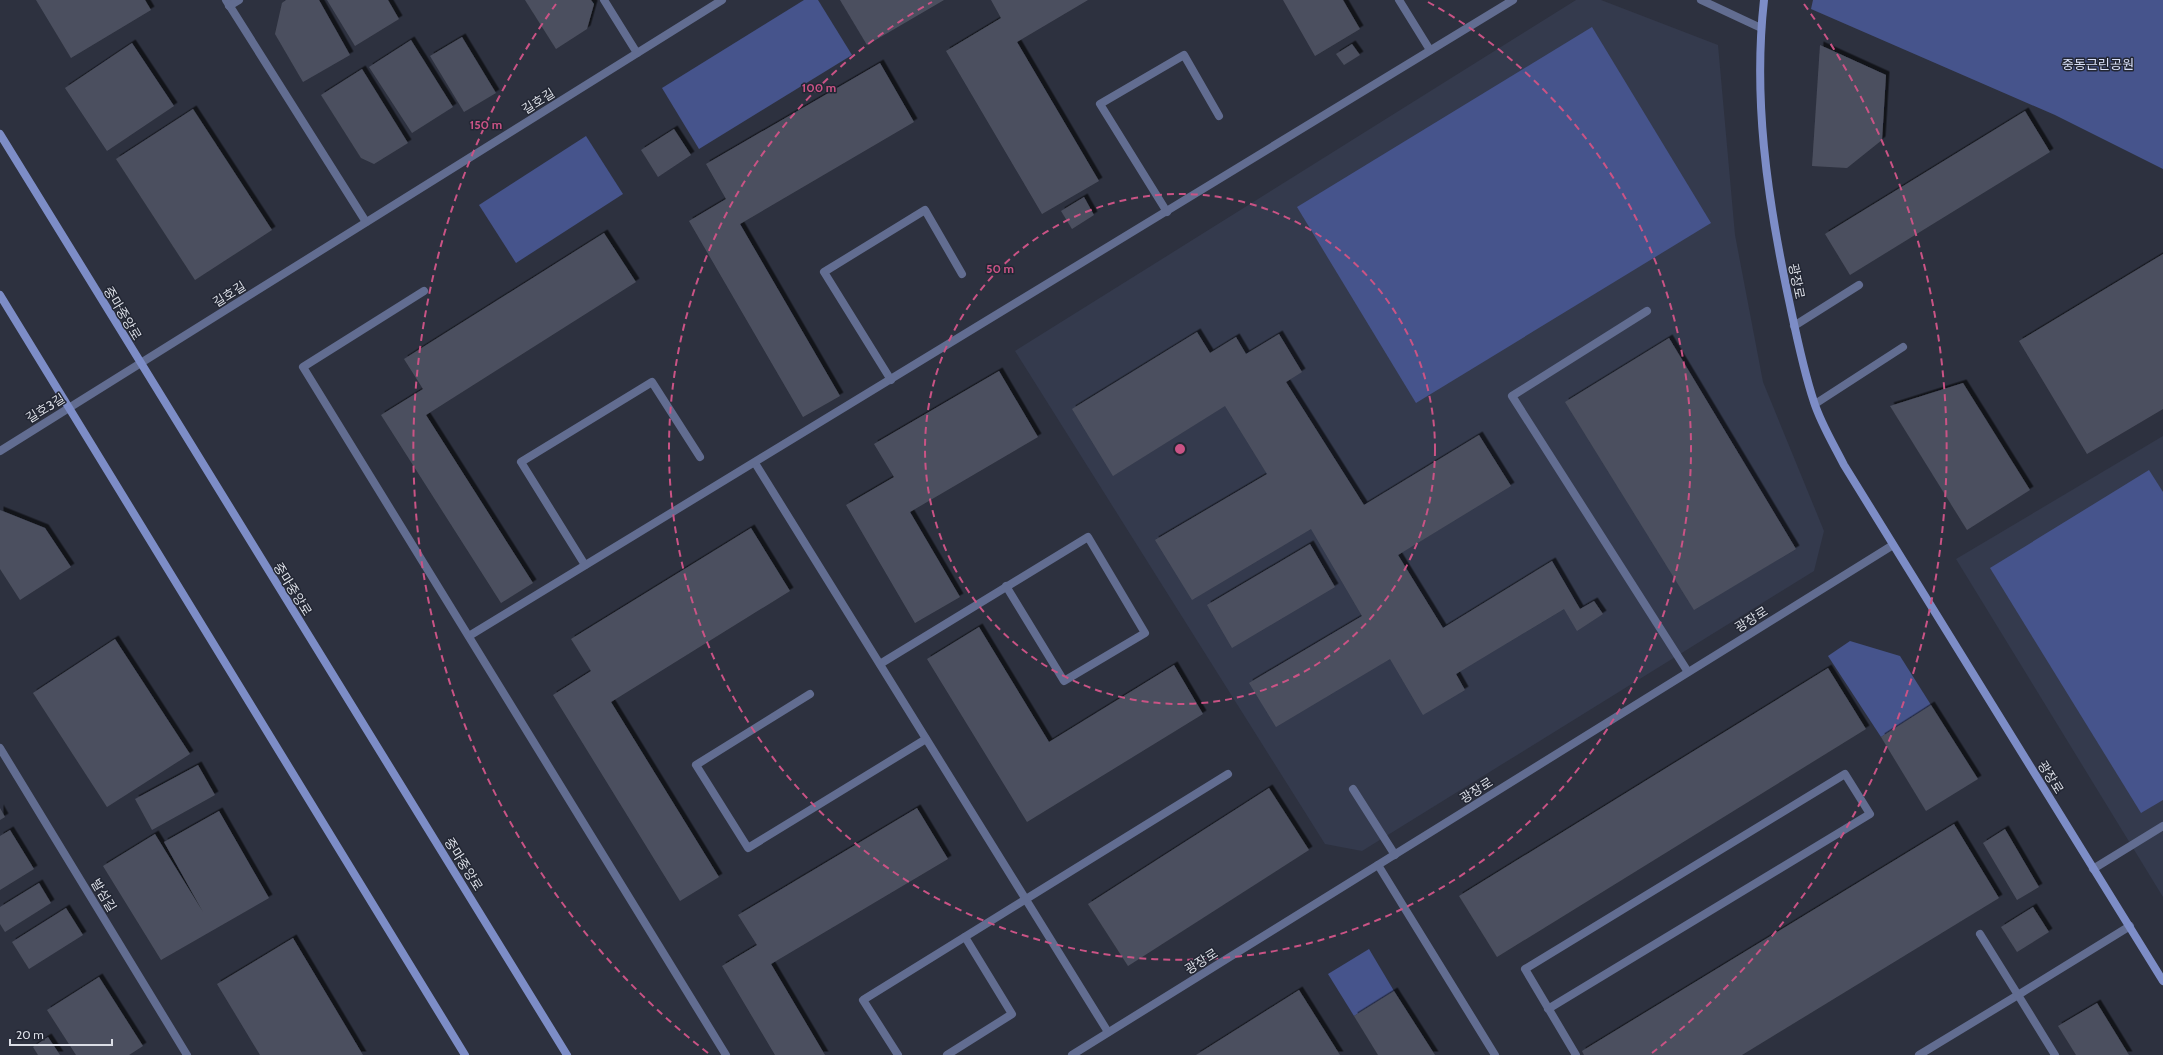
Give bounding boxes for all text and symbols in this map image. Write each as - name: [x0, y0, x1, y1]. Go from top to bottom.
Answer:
- park label: 중동근린공원: [2062, 56, 2134, 72]
- text: 100 m: [802, 80, 836, 95]
- street label: 길호길: [519, 85, 557, 117]
- text: 150 m: [470, 117, 502, 132]
- text: 50 m: [986, 261, 1014, 276]
- street label: 광장로: [1785, 262, 1809, 300]
- street label: 길호길: [210, 278, 248, 310]
- street label: 중마중앙로: [101, 283, 145, 343]
- street label: 길호3길: [23, 390, 67, 426]
- centre of rings: [1173, 442, 1187, 456]
- street label: 중마중앙로: [270, 559, 316, 619]
- street label: 광장로: [1732, 603, 1770, 635]
- street label: 광장로: [2035, 758, 2067, 796]
- street label: 광장로: [1457, 774, 1495, 806]
- street label: 중마중앙로: [441, 834, 487, 894]
- street label: 발섬길: [88, 875, 120, 915]
- street label: 광장로: [1182, 945, 1220, 977]
- scale bar: [10, 1021, 112, 1047]
- text: 20 m: [16, 1027, 44, 1042]

